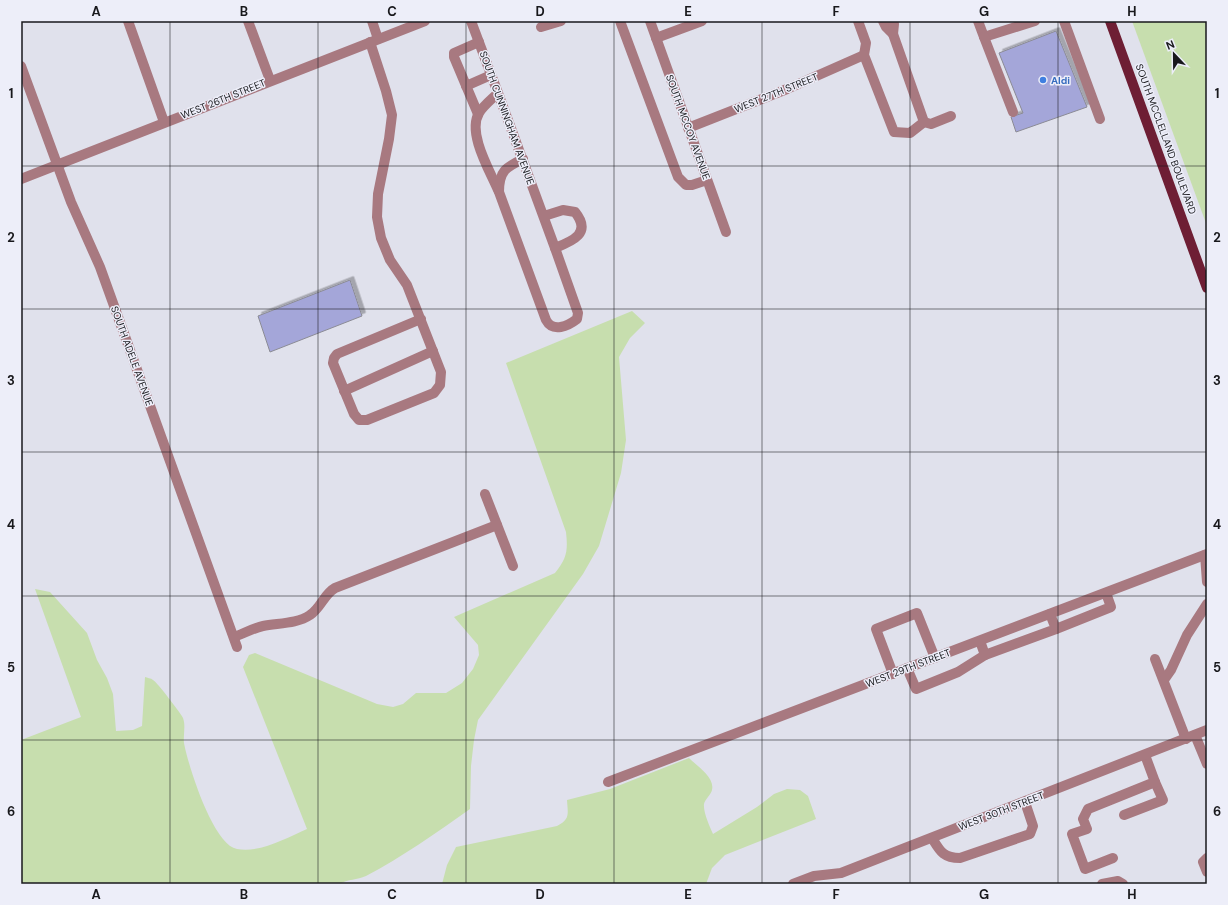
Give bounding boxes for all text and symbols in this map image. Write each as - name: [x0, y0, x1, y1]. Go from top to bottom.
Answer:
- text: A: [91, 3, 101, 20]
- text: B: [240, 3, 248, 20]
- text: C: [387, 3, 397, 20]
- text: D: [535, 3, 545, 20]
- text: E: [684, 3, 692, 20]
- text: F: [832, 3, 840, 20]
- text: G: [979, 3, 989, 20]
- text: H: [1127, 3, 1137, 20]
- north arrow: [1154, 34, 1194, 74]
- text: N: [1164, 37, 1177, 53]
- street label: SOUTH CUNNINGHAM AVENUE: [477, 49, 537, 187]
- street label: SOUTH MCCLELLAND BOULEVARD: [1133, 62, 1199, 216]
- street label: WEST 27TH STREET: [732, 70, 820, 116]
- street label: SOUTH MCCOY AVENUE: [663, 73, 713, 182]
- place label: Aldi: [1051, 74, 1070, 87]
- marker: Aldi: [1038, 75, 1048, 85]
- street label: WEST 26TH STREET: [179, 76, 268, 122]
- text: 1: [9, 85, 13, 102]
- text: 1: [1215, 85, 1219, 102]
- text: 2: [7, 229, 15, 246]
- text: 2: [1213, 229, 1221, 246]
- street label: SOUTH ADELE AVENUE: [108, 304, 156, 408]
- text: 3: [7, 372, 15, 389]
- text: 3: [1213, 372, 1221, 389]
- text: 4: [7, 516, 15, 533]
- text: 4: [1213, 516, 1221, 533]
- street label: WEST 29TH STREET: [864, 646, 953, 690]
- text: 5: [7, 659, 15, 676]
- text: 5: [1213, 659, 1221, 676]
- street label: WEST 30TH STREET: [956, 789, 1046, 833]
- text: 6: [7, 803, 15, 820]
- text: 6: [1213, 803, 1221, 820]
- text: A: [91, 886, 101, 903]
- text: B: [240, 886, 248, 903]
- text: C: [387, 886, 397, 903]
- text: D: [535, 886, 545, 903]
- text: E: [684, 886, 692, 903]
- text: F: [832, 886, 840, 903]
- text: G: [979, 886, 989, 903]
- text: H: [1127, 886, 1137, 903]

